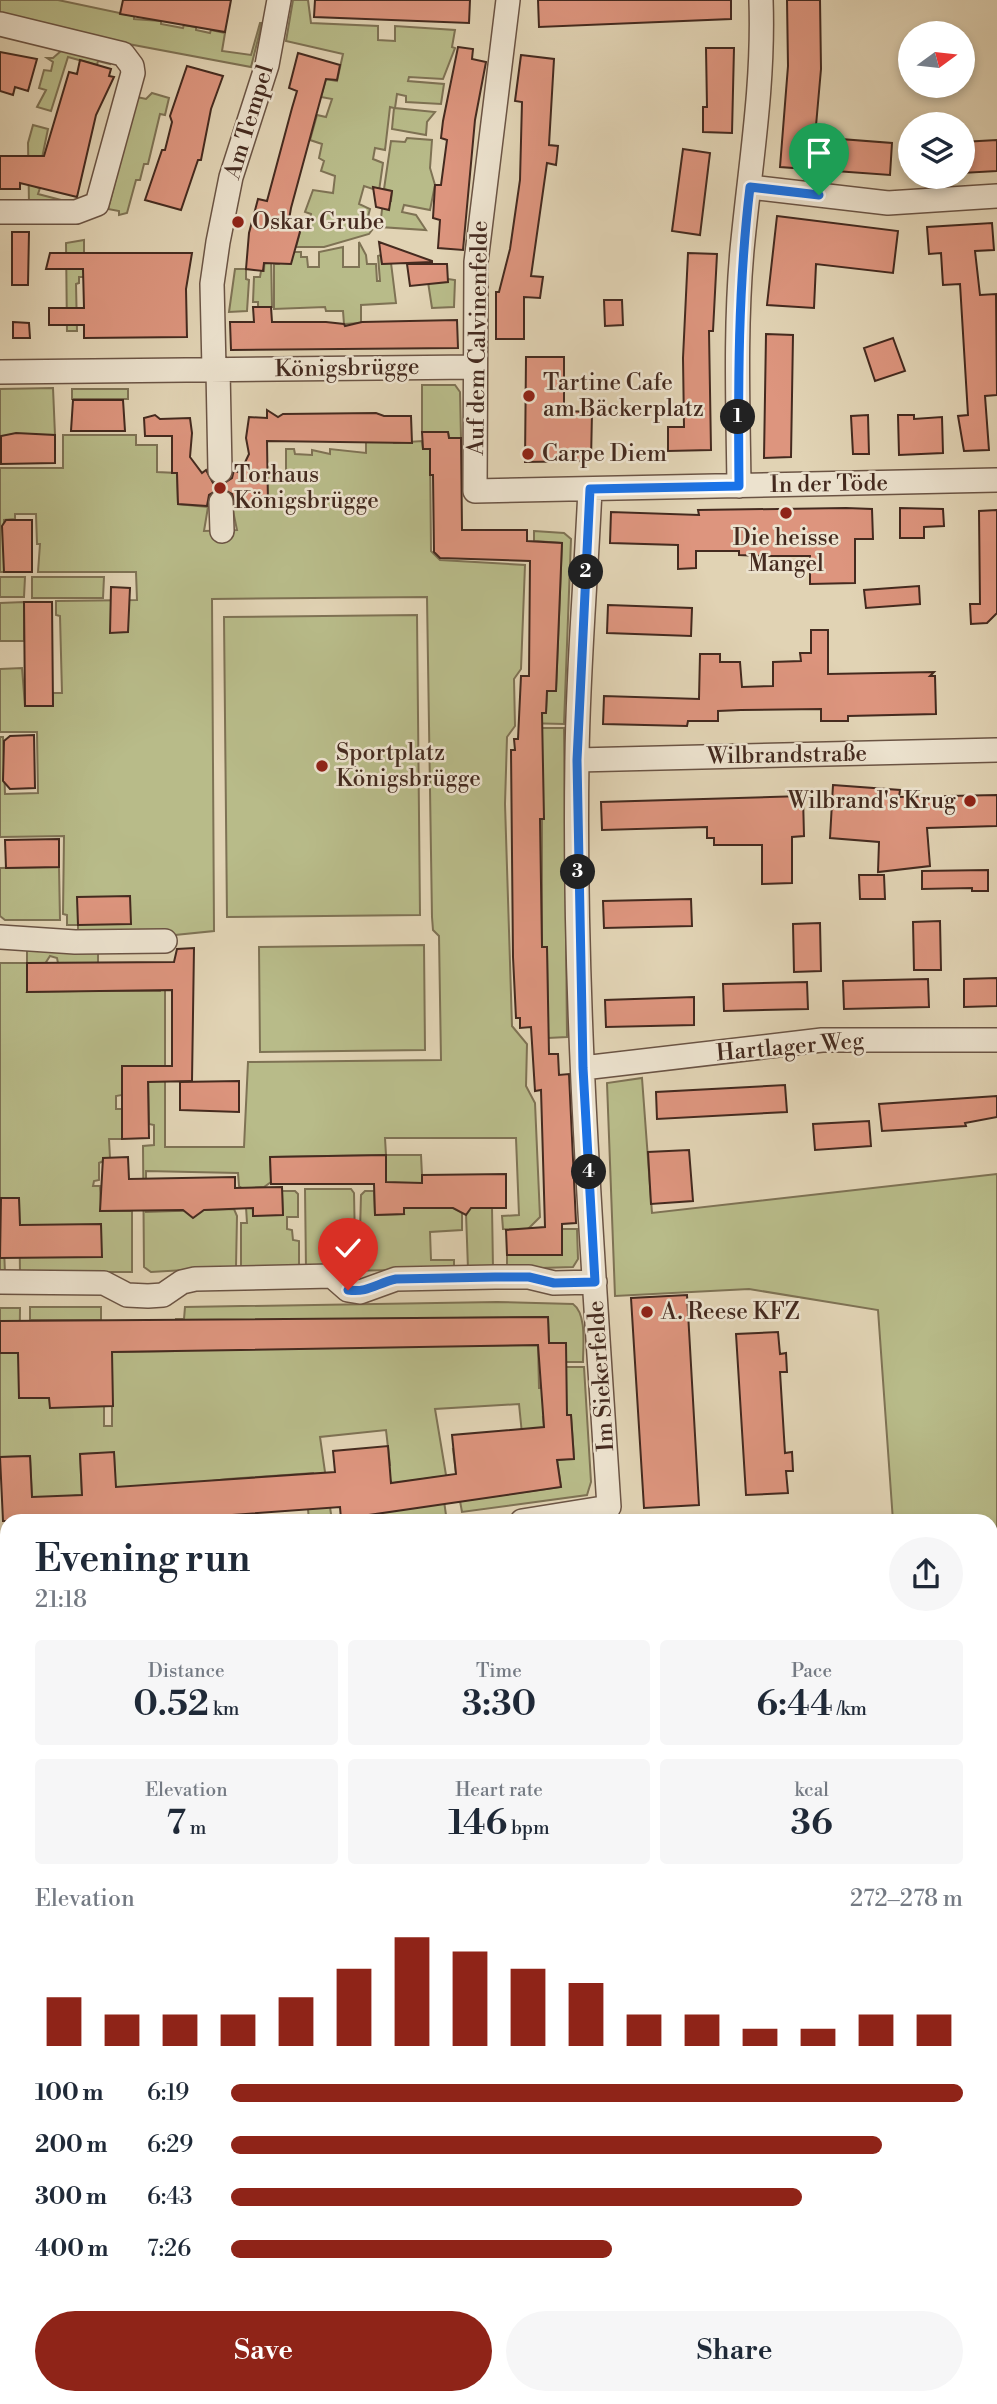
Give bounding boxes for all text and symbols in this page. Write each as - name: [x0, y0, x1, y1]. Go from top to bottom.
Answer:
- north arrow: [898, 21, 975, 98]
- map controls: [898, 21, 975, 189]
- street label: Am Tempel: [218, 61, 280, 184]
- button: layers: [898, 112, 975, 189]
- pin: [789, 123, 849, 195]
- icon: arrive: [800, 134, 838, 172]
- place label: Oskar Grube: [252, 208, 384, 236]
- marker: Oskar Grube: [230, 214, 246, 230]
- street label: Auf dem Calvinenfelde: [462, 220, 494, 457]
- street label: Königsbrügge: [274, 353, 420, 383]
- place label: Tartine Cafe am Bäckerplatz: [543, 369, 704, 423]
- marker: Tartine Cafe am Bäckerplatz: [521, 388, 537, 404]
- pin: 1: [720, 400, 756, 434]
- text: 1: [733, 404, 742, 428]
- place label: Carpe Diem: [542, 440, 667, 468]
- marker: Carpe Diem: [520, 446, 536, 462]
- place label: Torhaus Königsbrügge: [234, 461, 379, 515]
- street label: In der Töde: [770, 469, 888, 499]
- marker: Torhaus Königsbrügge: [212, 480, 228, 496]
- marker: Die heisse Mangel: [778, 505, 794, 521]
- place label: Die heisse Mangel: [733, 524, 839, 578]
- pin: 2: [568, 554, 604, 590]
- text: 2: [580, 559, 591, 583]
- place label: Sportplatz Königsbrügge: [336, 739, 481, 793]
- street label: Wilbrandstraße: [706, 740, 867, 770]
- marker: Sportplatz Königsbrügge: [314, 758, 330, 774]
- place label: Wilbrand's Krug: [787, 787, 956, 815]
- marker: Wilbrand's Krug: [962, 793, 978, 809]
- pin: 3: [560, 854, 596, 890]
- text: 3: [572, 859, 583, 883]
- street label: Hartlager Weg: [715, 1027, 865, 1067]
- pin: 4: [572, 1154, 606, 1190]
- text: 4: [582, 1159, 595, 1183]
- pin: [318, 1218, 378, 1290]
- icon: check: [329, 1229, 367, 1267]
- place label: A. Reese KFZ: [660, 1298, 800, 1326]
- street label: Im Siekerfelde: [582, 1300, 620, 1452]
- marker: A. Reese KFZ: [639, 1304, 655, 1320]
- text: Evening run: [35, 1536, 250, 1583]
- button: share: [889, 1537, 963, 1611]
- text: 21:18: [35, 1586, 87, 1614]
- text: Distance: [148, 1659, 225, 1683]
- text: Time: [476, 1659, 522, 1683]
- text: Pace: [791, 1659, 832, 1683]
- text: 0.52: [133, 1683, 209, 1726]
- text: 3:30: [462, 1683, 536, 1726]
- text: 6:44: [756, 1683, 833, 1726]
- text: km: [209, 1697, 240, 1721]
- text: /km: [833, 1697, 867, 1721]
- text: Elevation: [145, 1778, 227, 1802]
- text: Heart rate: [455, 1778, 543, 1802]
- text: kcal: [794, 1778, 829, 1802]
- text: 7: [166, 1802, 186, 1845]
- text: 146: [448, 1802, 507, 1845]
- text: 36: [791, 1802, 833, 1845]
- text: m: [186, 1816, 206, 1840]
- text: bpm: [507, 1816, 550, 1840]
- text: Elevation: [35, 1885, 135, 1913]
- text: 272–278 m: [850, 1885, 963, 1913]
- text: 100 m: [35, 2079, 103, 2107]
- text: 6:19: [147, 2079, 189, 2107]
- text: 200 m: [35, 2131, 107, 2159]
- text: 6:29: [147, 2131, 193, 2159]
- text: 300 m: [35, 2183, 107, 2211]
- text: 6:43: [147, 2183, 193, 2211]
- text: 400 m: [35, 2235, 108, 2263]
- text: 7:26: [147, 2235, 191, 2263]
- button: Save: [35, 2311, 492, 2391]
- button: Share: [506, 2311, 963, 2391]

